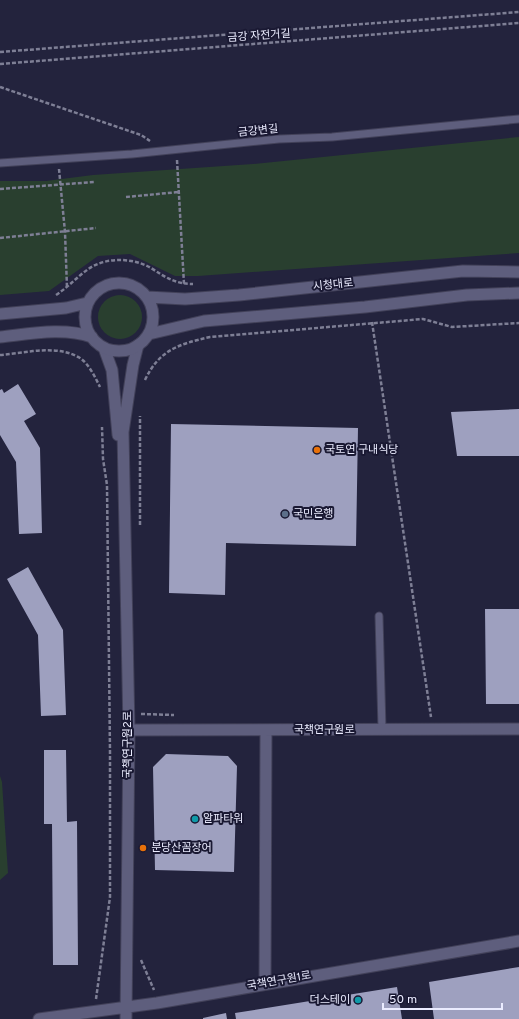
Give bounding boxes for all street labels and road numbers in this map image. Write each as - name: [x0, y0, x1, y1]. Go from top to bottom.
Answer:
- street label: 금강 자전거길: [227, 27, 291, 45]
- street label: 금강변길: [237, 122, 279, 140]
- street label: 시청대로: [312, 276, 354, 294]
- street label: 국책연구원2로: [121, 711, 135, 779]
- street label: 국책연구원로: [294, 723, 354, 737]
- street label: 국책연구원1로: [246, 968, 312, 994]

